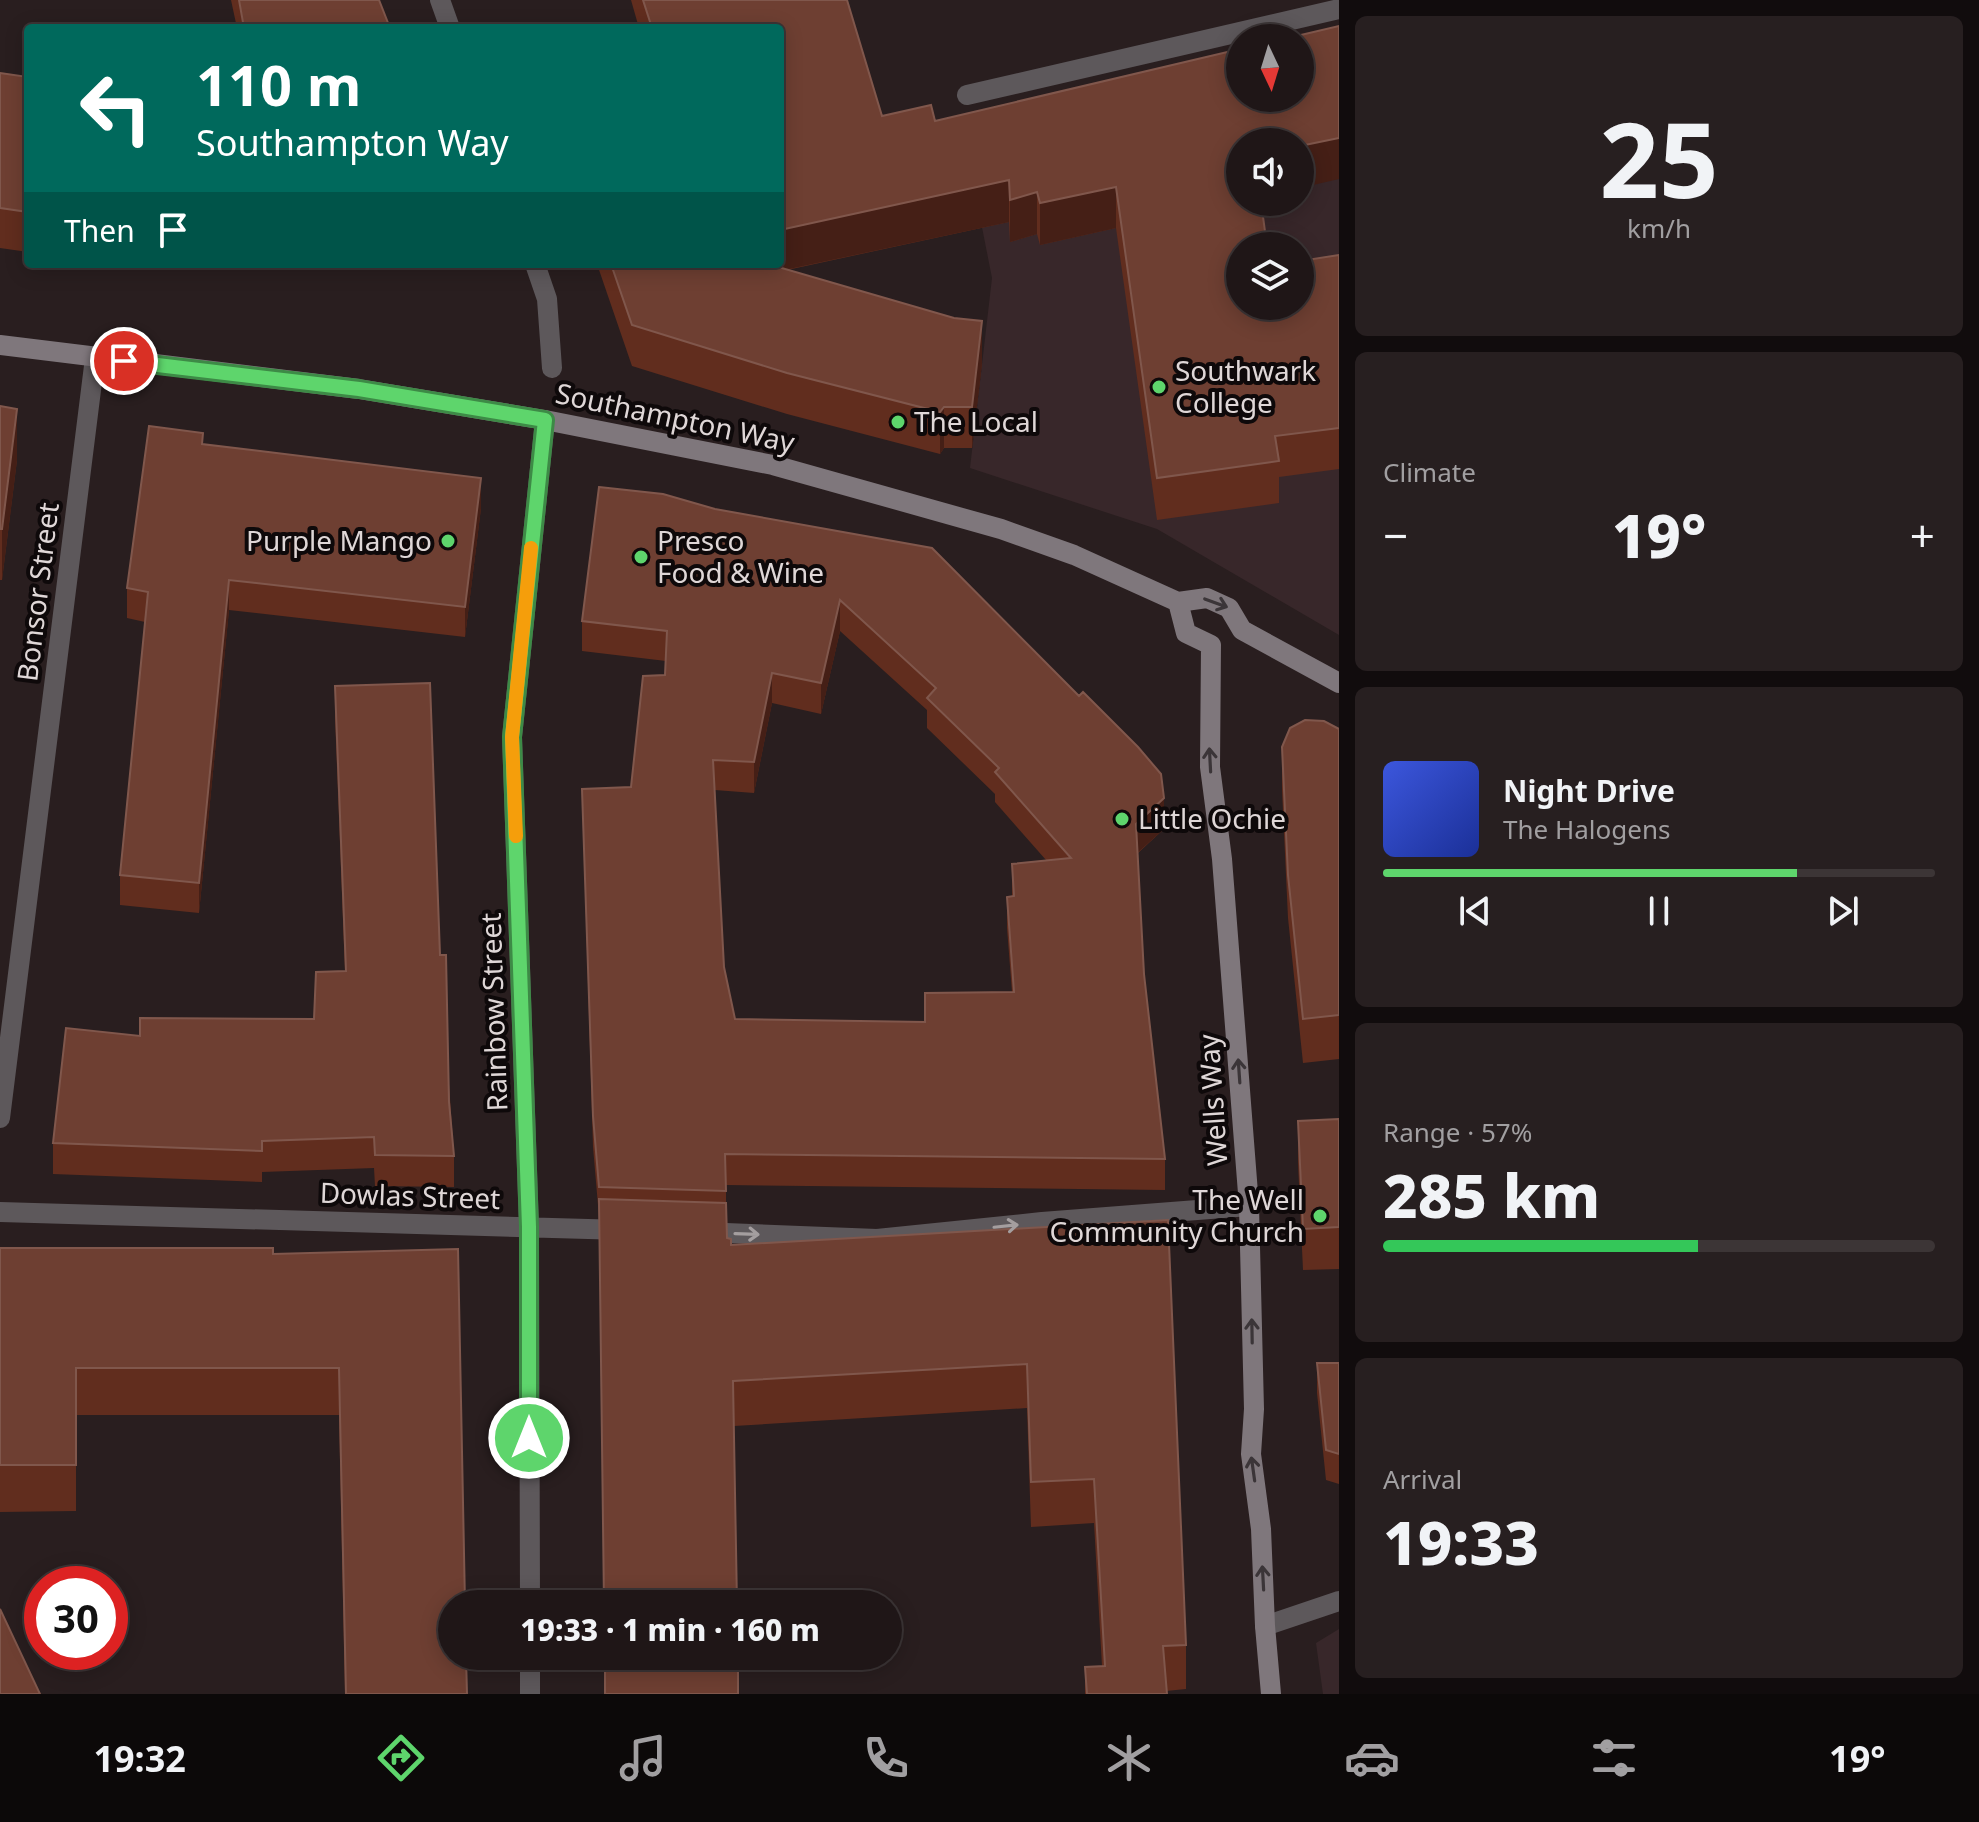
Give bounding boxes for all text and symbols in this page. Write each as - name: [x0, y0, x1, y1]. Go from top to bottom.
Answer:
- north arrow: [1226, 24, 1314, 112]
- map controls: [1226, 24, 1314, 320]
- text: 110 m: [196, 46, 361, 122]
- icon: left: [64, 56, 168, 160]
- text: 25: [1600, 87, 1718, 228]
- text: Southampton Way: [196, 118, 509, 167]
- button: sound: [1226, 128, 1314, 216]
- icon: arrive: [151, 208, 195, 252]
- text: Then: [64, 210, 135, 251]
- text: km/h: [1627, 210, 1691, 246]
- button: layers: [1226, 232, 1314, 320]
- pin: [90, 327, 158, 395]
- icon: arrive: [102, 339, 146, 383]
- place label: Southwark College: [1175, 351, 1316, 421]
- street label: Southampton Way: [552, 373, 799, 461]
- marker: Southwark College: [1150, 378, 1168, 396]
- place label: The Local: [914, 402, 1038, 440]
- marker: The Local: [889, 413, 907, 431]
- text: Climate: [1383, 454, 1476, 490]
- text: 19°: [1612, 494, 1706, 576]
- street label: Bonsor Street: [7, 500, 67, 683]
- text: −: [1383, 505, 1408, 565]
- text: +: [1910, 505, 1935, 565]
- place label: Purple Mango: [246, 521, 432, 559]
- place label: Presco Food & Wine: [657, 521, 824, 591]
- marker: Purple Mango: [439, 532, 457, 550]
- marker: Presco Food & Wine: [632, 548, 650, 566]
- one-way arrow: [1203, 597, 1228, 612]
- one-way arrow: [1203, 747, 1218, 774]
- text: Night Drive: [1503, 770, 1675, 811]
- place label: Little Ochie: [1138, 799, 1286, 837]
- marker: Little Ochie: [1113, 810, 1131, 828]
- text: The Halogens: [1503, 811, 1670, 847]
- icon: previous: [1453, 889, 1497, 933]
- icon: pause: [1637, 889, 1681, 933]
- icon: next: [1821, 889, 1865, 933]
- street label: Rainbow Street: [471, 912, 515, 1112]
- street label: Wells Way: [1188, 1032, 1236, 1167]
- one-way arrow: [1231, 1058, 1246, 1085]
- text: Range · 57%: [1383, 1114, 1532, 1150]
- text: 285 km: [1383, 1154, 1600, 1236]
- street label: Dowlas Street: [319, 1173, 501, 1217]
- place label: The Well Community Church: [1049, 1180, 1304, 1250]
- marker: The Well Community Church: [1311, 1207, 1329, 1225]
- one-way arrow: [992, 1218, 1019, 1233]
- one-way arrow: [733, 1226, 760, 1241]
- one-way arrow: [1245, 1318, 1260, 1345]
- position arrow: [487, 1396, 571, 1480]
- one-way arrow: [1245, 1457, 1260, 1482]
- text: Arrival: [1383, 1461, 1462, 1497]
- text: 19:33: [1383, 1501, 1539, 1583]
- one-way arrow: [1255, 1565, 1270, 1592]
- speed limit sign: 30: [24, 1566, 128, 1670]
- text: 19:33 · 1 min · 160 m: [520, 1609, 820, 1650]
- icon: directions: [373, 1730, 429, 1786]
- icon: music: [615, 1730, 671, 1786]
- icon: phone: [858, 1730, 914, 1786]
- icon: climate: [1101, 1730, 1157, 1786]
- icon: car: [1344, 1730, 1400, 1786]
- icon: filters: [1586, 1730, 1642, 1786]
- text: 19:32: [93, 1734, 186, 1783]
- text: 19°: [1829, 1734, 1886, 1783]

